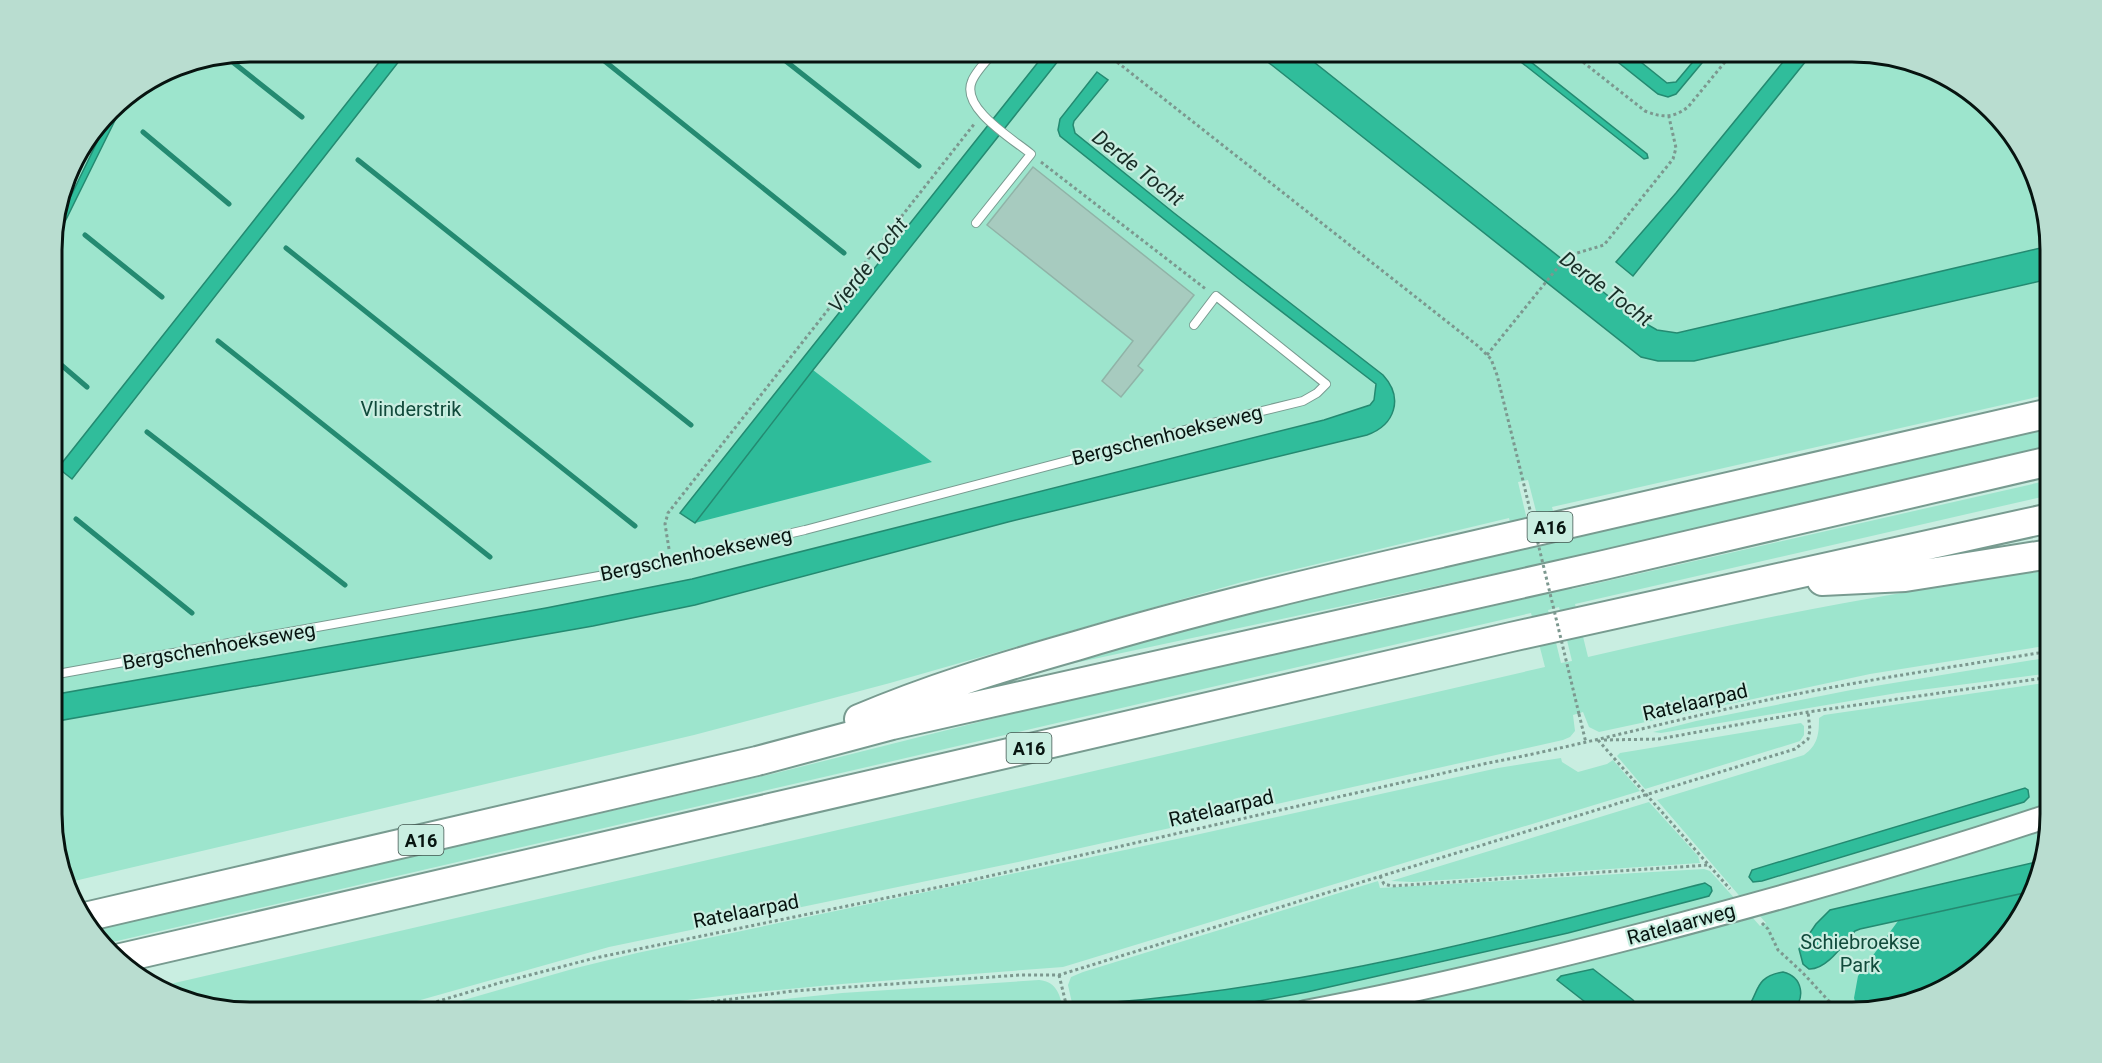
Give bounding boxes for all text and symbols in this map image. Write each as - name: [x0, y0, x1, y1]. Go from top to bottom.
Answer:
- water label: Derde Tocht: [1088, 125, 1189, 211]
- water label: Vierde Tocht: [824, 213, 913, 317]
- water label: Derde Tocht: [1555, 247, 1657, 332]
- park label: Vlinderstrik: [361, 397, 462, 421]
- street label: Bergschenhoekseweg: [1069, 400, 1265, 470]
- road number: A16: [1528, 512, 1572, 542]
- street label: Bergschenhoekseweg: [598, 522, 794, 586]
- street label: Bergschenhoekseweg: [121, 617, 317, 675]
- street label: Ratelaarpad: [1640, 678, 1750, 726]
- road number: A16: [1006, 733, 1052, 763]
- street label: Ratelaarpad: [1166, 784, 1276, 832]
- road number: A16: [398, 825, 444, 855]
- street label: Ratelaarpad: [691, 889, 801, 933]
- street label: Ratelaarweg: [1624, 898, 1738, 950]
- park label: Schiebroekse Park: [1800, 930, 1920, 977]

